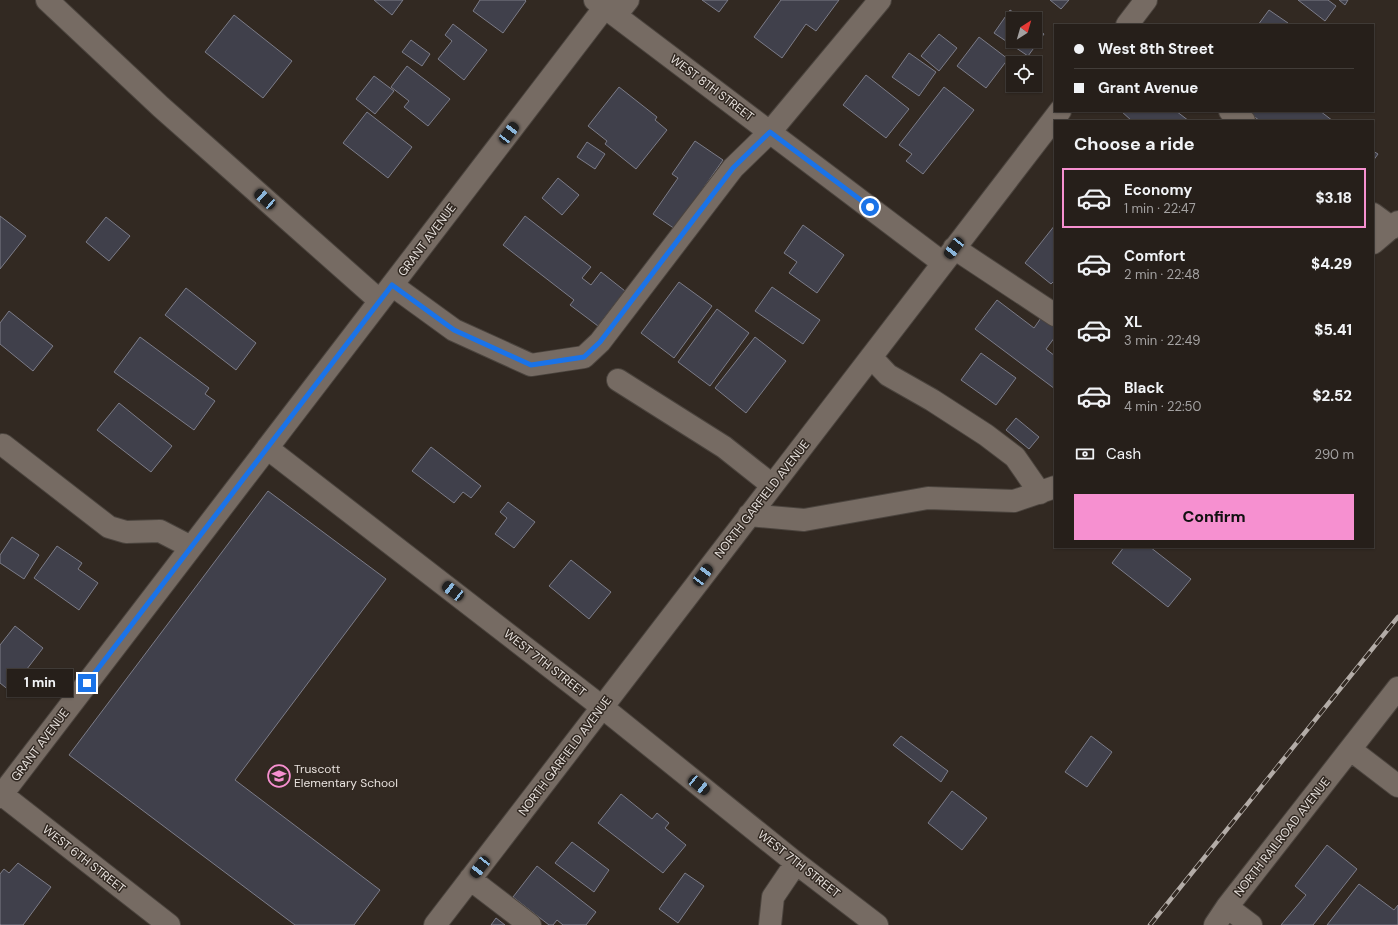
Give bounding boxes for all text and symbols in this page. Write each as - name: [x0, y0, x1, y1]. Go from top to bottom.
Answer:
- north arrow: [1006, 12, 1042, 48]
- map controls: [1006, 12, 1042, 92]
- text: West 8th Street: [1098, 39, 1214, 59]
- street label: WEST 8TH STREET: [667, 51, 757, 125]
- button: locate: [1006, 56, 1042, 92]
- text: Grant Avenue: [1098, 78, 1198, 98]
- car: [497, 120, 521, 146]
- text: Choose a ride: [1074, 132, 1195, 156]
- icon: car: [1076, 180, 1112, 216]
- text: Economy: [1124, 180, 1192, 200]
- car: [252, 187, 278, 211]
- text: $3.18: [1315, 188, 1352, 208]
- route start: [861, 198, 879, 216]
- street label: GRANT AVENUE: [394, 200, 460, 280]
- text: 1 min · 22:47: [1124, 200, 1196, 217]
- car: [942, 235, 966, 261]
- icon: car: [1076, 246, 1112, 282]
- text: Comfort: [1124, 246, 1185, 266]
- text: $4.29: [1311, 254, 1352, 274]
- text: 2 min · 22:48: [1124, 266, 1200, 283]
- icon: car: [1076, 312, 1112, 348]
- text: XL: [1124, 312, 1142, 332]
- text: $5.41: [1314, 320, 1352, 340]
- text: 3 min · 22:49: [1124, 332, 1200, 349]
- icon: car: [1076, 378, 1112, 414]
- text: Black: [1124, 378, 1164, 398]
- text: $2.52: [1312, 386, 1352, 406]
- text: 4 min · 22:50: [1124, 398, 1201, 415]
- street label: NORTH GARFIELD AVENUE: [711, 437, 813, 561]
- icon: cash: [1074, 443, 1096, 465]
- text: Cash: [1106, 444, 1141, 464]
- text: 290 m: [1315, 446, 1354, 463]
- button: Confirm: [1074, 494, 1354, 540]
- car: [691, 562, 715, 588]
- car: [440, 579, 466, 603]
- street label: WEST 7TH STREET: [500, 626, 590, 700]
- callout: 1 min: [7, 669, 73, 697]
- text: 1 min: [24, 674, 56, 691]
- route end: [78, 674, 96, 692]
- street label: NORTH GARFIELD AVENUE: [515, 693, 615, 819]
- street label: GRANT AVENUE: [7, 705, 73, 785]
- place label: Truscott Elementary School: [294, 761, 398, 791]
- school or university icon: Truscott Elementary School: [266, 763, 292, 789]
- car: [686, 773, 712, 797]
- street label: NORTH RAILROAD AVENUE: [1231, 774, 1334, 900]
- street label: WEST 6TH STREET: [39, 822, 129, 897]
- street label: WEST 7TH STREET: [754, 827, 844, 901]
- car: [468, 854, 492, 880]

